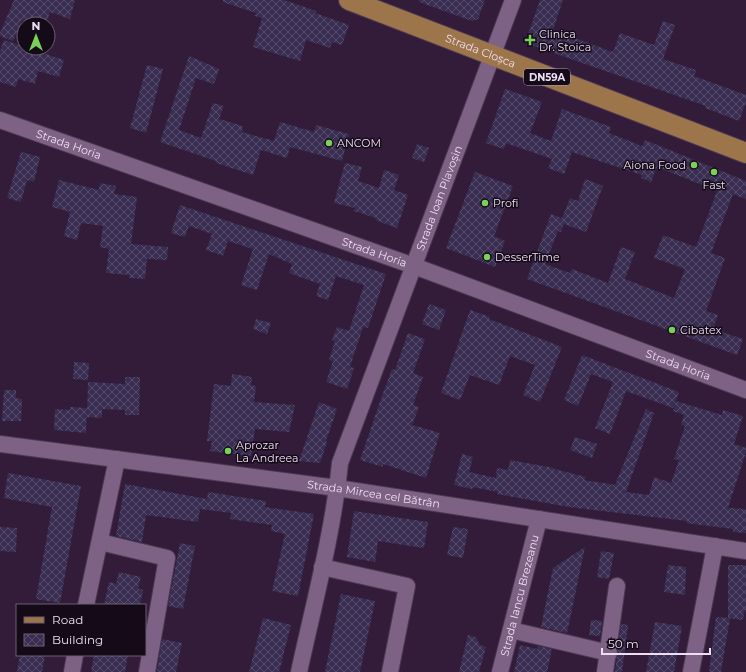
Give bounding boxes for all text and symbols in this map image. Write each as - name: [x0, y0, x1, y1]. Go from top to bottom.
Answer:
- north arrow: [16, 16, 56, 56]
- text: N: [32, 19, 40, 33]
- place label: Clinica Dr. Stoica: [539, 27, 591, 54]
- street label: Strada Cloșca: [443, 31, 518, 71]
- marker: Clinica Dr. Stoica: [524, 34, 536, 46]
- road number: DN59A: [524, 69, 570, 85]
- street label: Strada Horia: [34, 126, 103, 162]
- place label: ANCOM: [337, 136, 381, 150]
- marker: ANCOM: [324, 138, 334, 148]
- street label: Strada Ioan Plavoșin: [413, 143, 465, 253]
- place label: Aiona Food: [623, 158, 686, 172]
- marker: Aiona Food: [689, 160, 699, 170]
- marker: Fast: [709, 167, 719, 177]
- place label: Fast: [702, 178, 726, 192]
- place label: Profi: [493, 196, 519, 210]
- marker: Profi: [480, 198, 490, 208]
- street label: Strada Horia: [340, 234, 409, 270]
- place label: DesserTime: [495, 250, 560, 264]
- marker: DesserTime: [482, 252, 492, 262]
- place label: Cibatex: [680, 323, 721, 337]
- marker: Cibatex: [667, 325, 677, 335]
- street label: Strada Horia: [644, 346, 713, 383]
- place label: Aprozar La Andreea: [236, 438, 299, 465]
- marker: Aprozar La Andreea: [223, 446, 233, 456]
- street label: Strada Mircea cel Bătrân: [306, 477, 441, 511]
- street label: Strada Iancu Brezeanu: [497, 533, 542, 658]
- legend: [16, 604, 146, 656]
- text: Road: [52, 612, 83, 627]
- scale bar: [602, 630, 710, 656]
- text: Building: [52, 632, 103, 647]
- text: 50 m: [608, 636, 639, 651]

